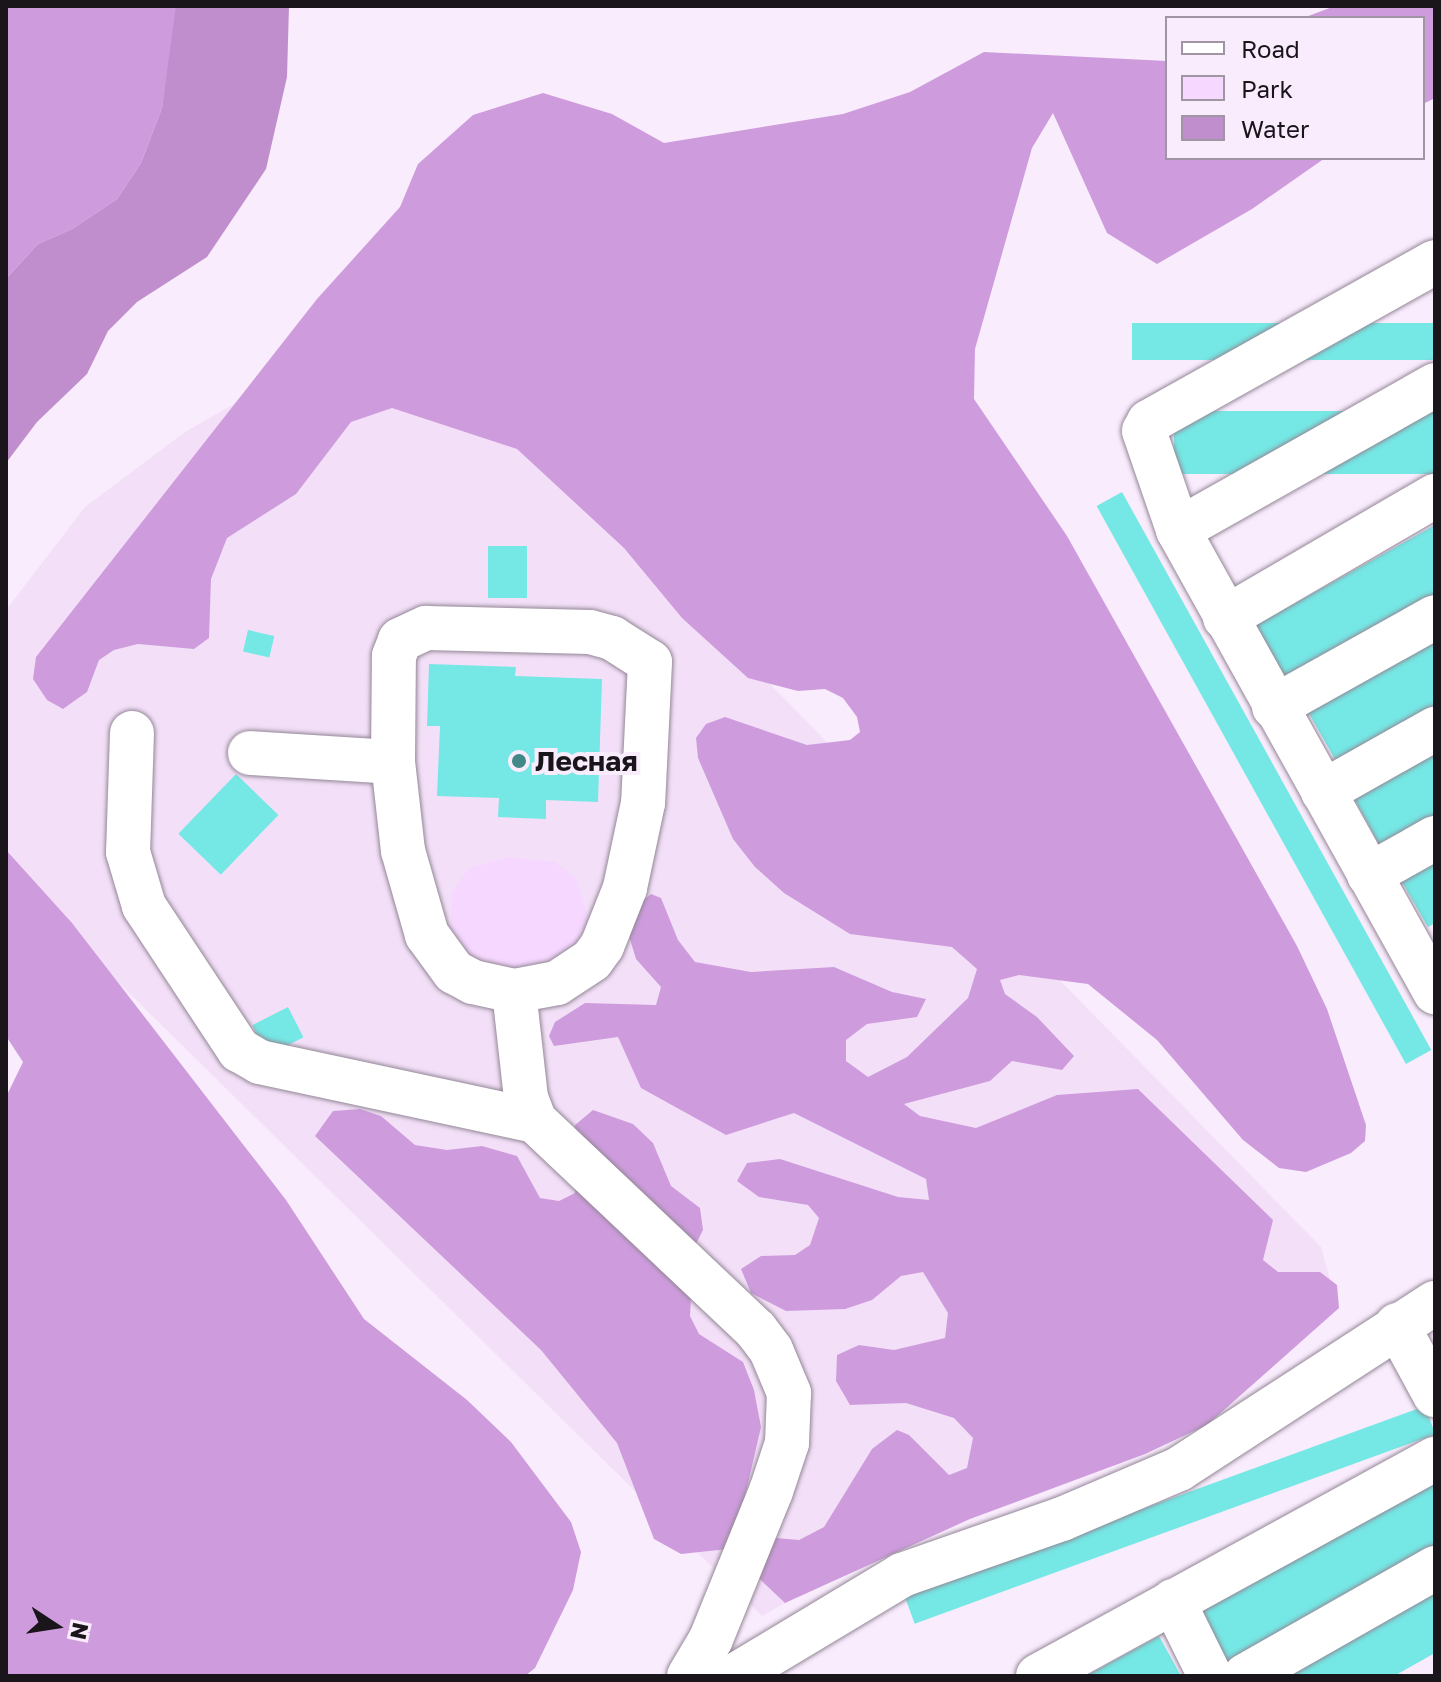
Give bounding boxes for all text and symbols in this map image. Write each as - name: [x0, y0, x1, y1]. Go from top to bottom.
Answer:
- legend: [1165, 16, 1425, 160]
- text: Road: [1241, 34, 1300, 63]
- text: Park: [1241, 74, 1293, 103]
- text: Water: [1241, 114, 1309, 143]
- place label: Лесная: [535, 744, 638, 778]
- marker: Лесная: [510, 752, 528, 770]
- north arrow: [16, 1586, 96, 1666]
- text: N: [65, 1620, 95, 1642]

